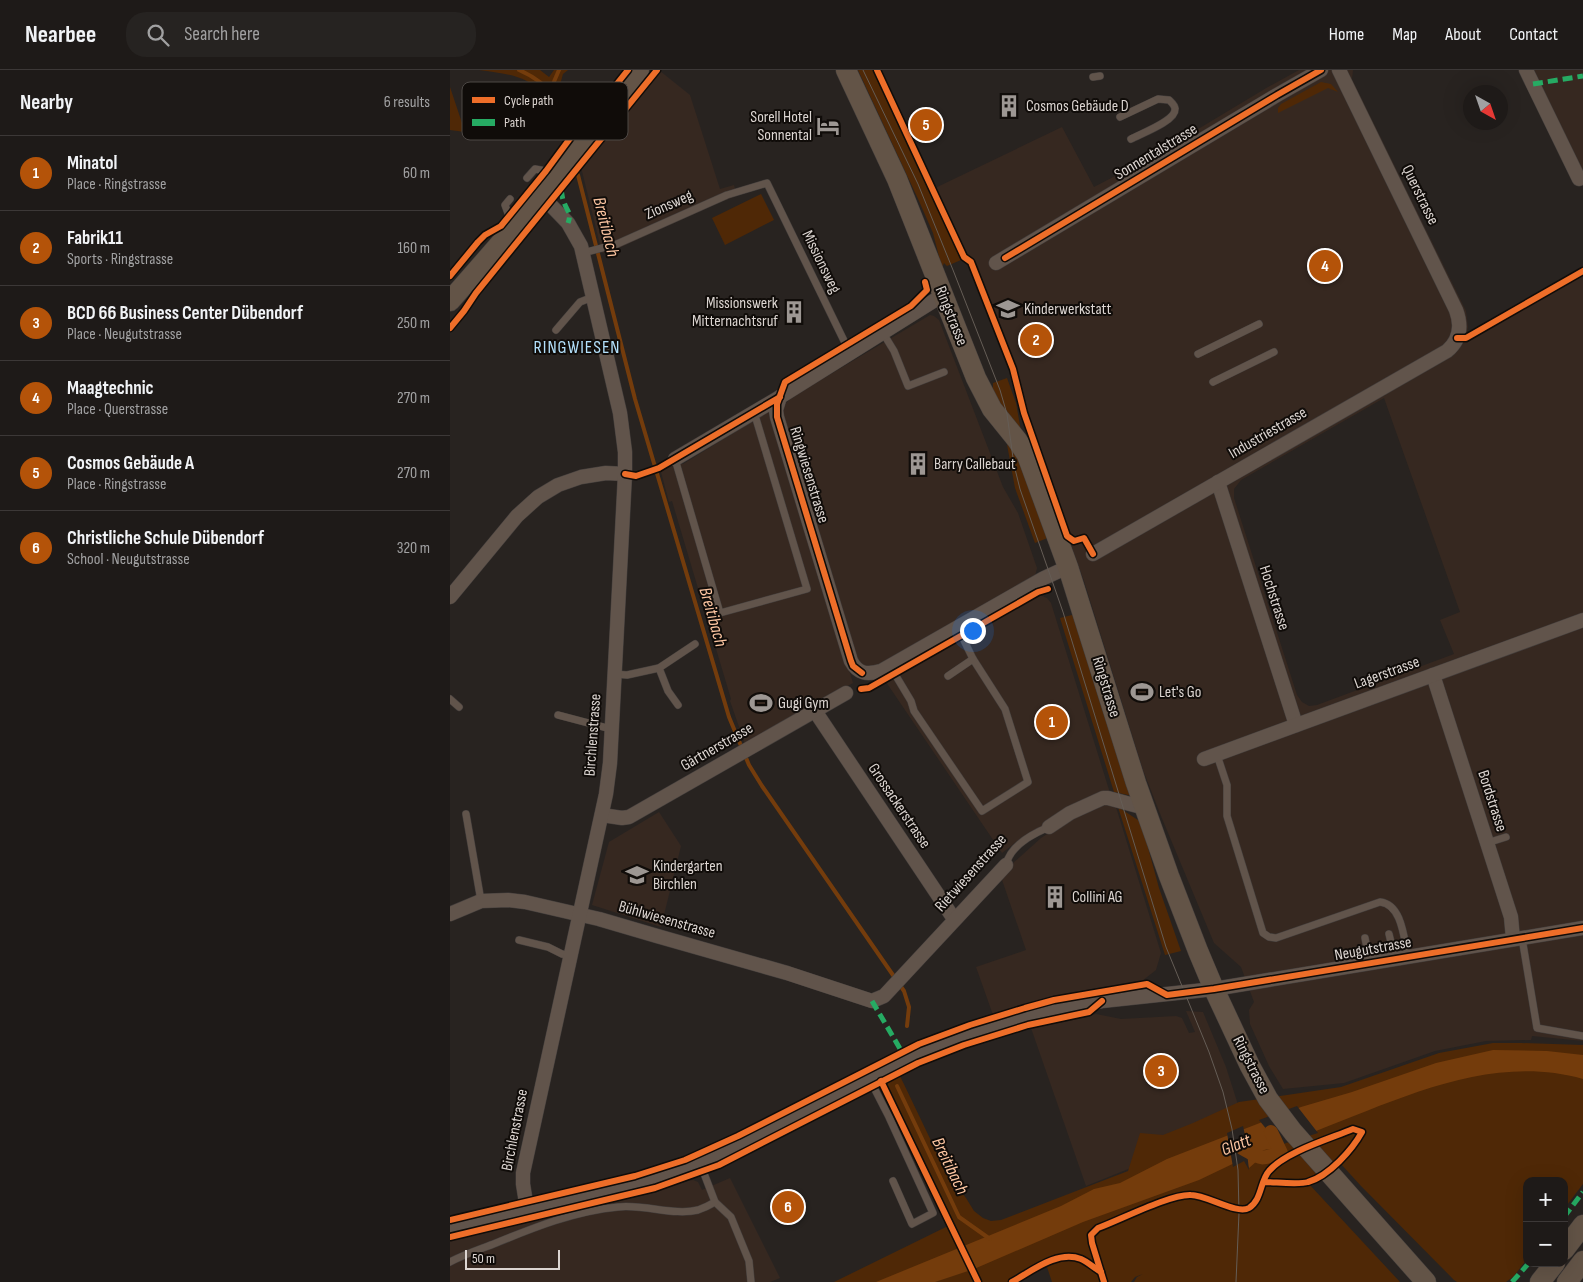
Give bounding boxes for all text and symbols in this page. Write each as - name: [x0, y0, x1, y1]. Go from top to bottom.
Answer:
- search box: [126, 12, 476, 57]
- text: Nearbee: [25, 20, 96, 49]
- icon: search: [144, 21, 172, 49]
- text: Search here: [184, 23, 260, 46]
- text: Home: [1329, 24, 1364, 45]
- text: Map: [1392, 24, 1417, 45]
- text: About: [1445, 24, 1481, 45]
- text: Contact: [1509, 24, 1558, 45]
- legend: [462, 82, 628, 140]
- north arrow: [1463, 85, 1508, 130]
- text: Nearby: [20, 90, 73, 115]
- text: Cycle path: [504, 92, 554, 109]
- text: 6 results: [384, 93, 430, 112]
- building icon: Cosmos Gebäude D: [996, 93, 1022, 119]
- place label: Cosmos Gebäude D: [1026, 97, 1129, 116]
- pin: 5: [910, 106, 942, 144]
- place label: Sorell Hotel Sonnental: [750, 108, 812, 145]
- hotel icon: Sorell Hotel Sonnental: [815, 113, 841, 139]
- text: Path: [504, 114, 525, 131]
- street label: Sonnentalstrasse: [1111, 120, 1201, 184]
- text: Minatol: [67, 152, 117, 175]
- street label: Querstrasse: [1397, 162, 1443, 228]
- text: 1: [33, 164, 39, 183]
- text: 60 m: [403, 164, 430, 183]
- text: Place · Ringstrasse: [67, 175, 166, 194]
- street label: Zionsweg: [642, 186, 696, 224]
- water label: Breitibach: [588, 195, 624, 259]
- text: Fabrik11: [67, 227, 123, 250]
- street label: Missionsweg: [798, 227, 844, 297]
- text: 2: [32, 239, 40, 258]
- text: 160 m: [397, 239, 430, 258]
- pin: 4: [1309, 247, 1341, 285]
- text: Sports · Ringstrasse: [67, 250, 173, 269]
- street label: Ringstrasse: [930, 283, 972, 349]
- place label: Missionswerk Mitternachtsruf: [692, 294, 778, 331]
- school or university icon: Kinderwerkstatt: [995, 296, 1021, 322]
- building icon: Missionswerk Mitternachtsruf: [781, 299, 807, 325]
- place label: Kinderwerkstatt: [1024, 300, 1111, 319]
- text: BCD 66 Business Center Dübendorf: [67, 302, 303, 325]
- text: 3: [32, 314, 40, 333]
- text: 250 m: [397, 314, 430, 333]
- pin: 2: [1020, 321, 1052, 359]
- text: Place · Neugutstrasse: [67, 325, 182, 344]
- district label: RINGWIESEN: [533, 337, 621, 358]
- text: Maagtechnic: [67, 377, 154, 400]
- text: 4: [32, 389, 40, 408]
- text: 270 m: [397, 389, 430, 408]
- text: Place · Querstrasse: [67, 400, 168, 419]
- street label: Industriestrasse: [1226, 403, 1310, 463]
- street label: Ringwiesenstrasse: [785, 425, 833, 525]
- building icon: Barry Callebaut: [905, 451, 931, 477]
- text: Cosmos Gebäude A: [67, 452, 194, 475]
- place label: Barry Callebaut: [934, 455, 1016, 474]
- text: 5: [32, 464, 40, 483]
- text: 270 m: [397, 464, 430, 483]
- text: Place · Ringstrasse: [67, 475, 166, 494]
- text: Christliche Schule Dübendorf: [67, 527, 264, 550]
- text: 6: [32, 539, 40, 558]
- text: 320 m: [397, 539, 430, 558]
- text: School · Neugutstrasse: [67, 550, 190, 569]
- street label: Hochstrasse: [1255, 563, 1293, 633]
- water label: Breitibach: [695, 585, 732, 650]
- your location: [960, 618, 986, 644]
- street label: Lagerstrasse: [1352, 652, 1422, 694]
- street label: Ringstrasse: [1088, 654, 1124, 720]
- sports icon: Let's Go: [1129, 679, 1155, 705]
- place label: Let's Go: [1159, 683, 1201, 702]
- sports icon: Gugi Gym: [748, 690, 774, 716]
- street label: Birchlenstrasse: [581, 693, 605, 777]
- place label: Gugi Gym: [778, 694, 829, 713]
- pin: 1: [1036, 703, 1068, 741]
- street label: Gärtnerstrasse: [678, 719, 756, 775]
- street label: Grossackerstrasse: [864, 760, 934, 852]
- street label: Bordstrasse: [1473, 768, 1511, 834]
- street label: Rietwiesenstrasse: [931, 830, 1011, 916]
- place label: Kindergarten Birchlen: [653, 857, 723, 894]
- school or university icon: Kindergarten Birchlen: [624, 862, 650, 888]
- building icon: Collini AG: [1042, 884, 1068, 910]
- place label: Collini AG: [1072, 888, 1123, 907]
- street label: Bühlwiesenstrasse: [616, 897, 718, 943]
- street label: Neugutstrasse: [1333, 933, 1413, 965]
- street label: Ringstrasse: [1228, 1033, 1274, 1097]
- pin: 3: [1145, 1052, 1177, 1090]
- street label: Birchlenstrasse: [498, 1088, 532, 1172]
- water label: Glatt: [1218, 1129, 1254, 1160]
- water label: Breitibach: [927, 1134, 973, 1198]
- map controls: [1523, 1177, 1568, 1267]
- button: +: [1523, 1177, 1568, 1222]
- pin: 6: [772, 1188, 804, 1226]
- button: −: [1523, 1222, 1568, 1267]
- scale bar: [465, 1247, 560, 1270]
- text: 50 m: [472, 1250, 495, 1267]

